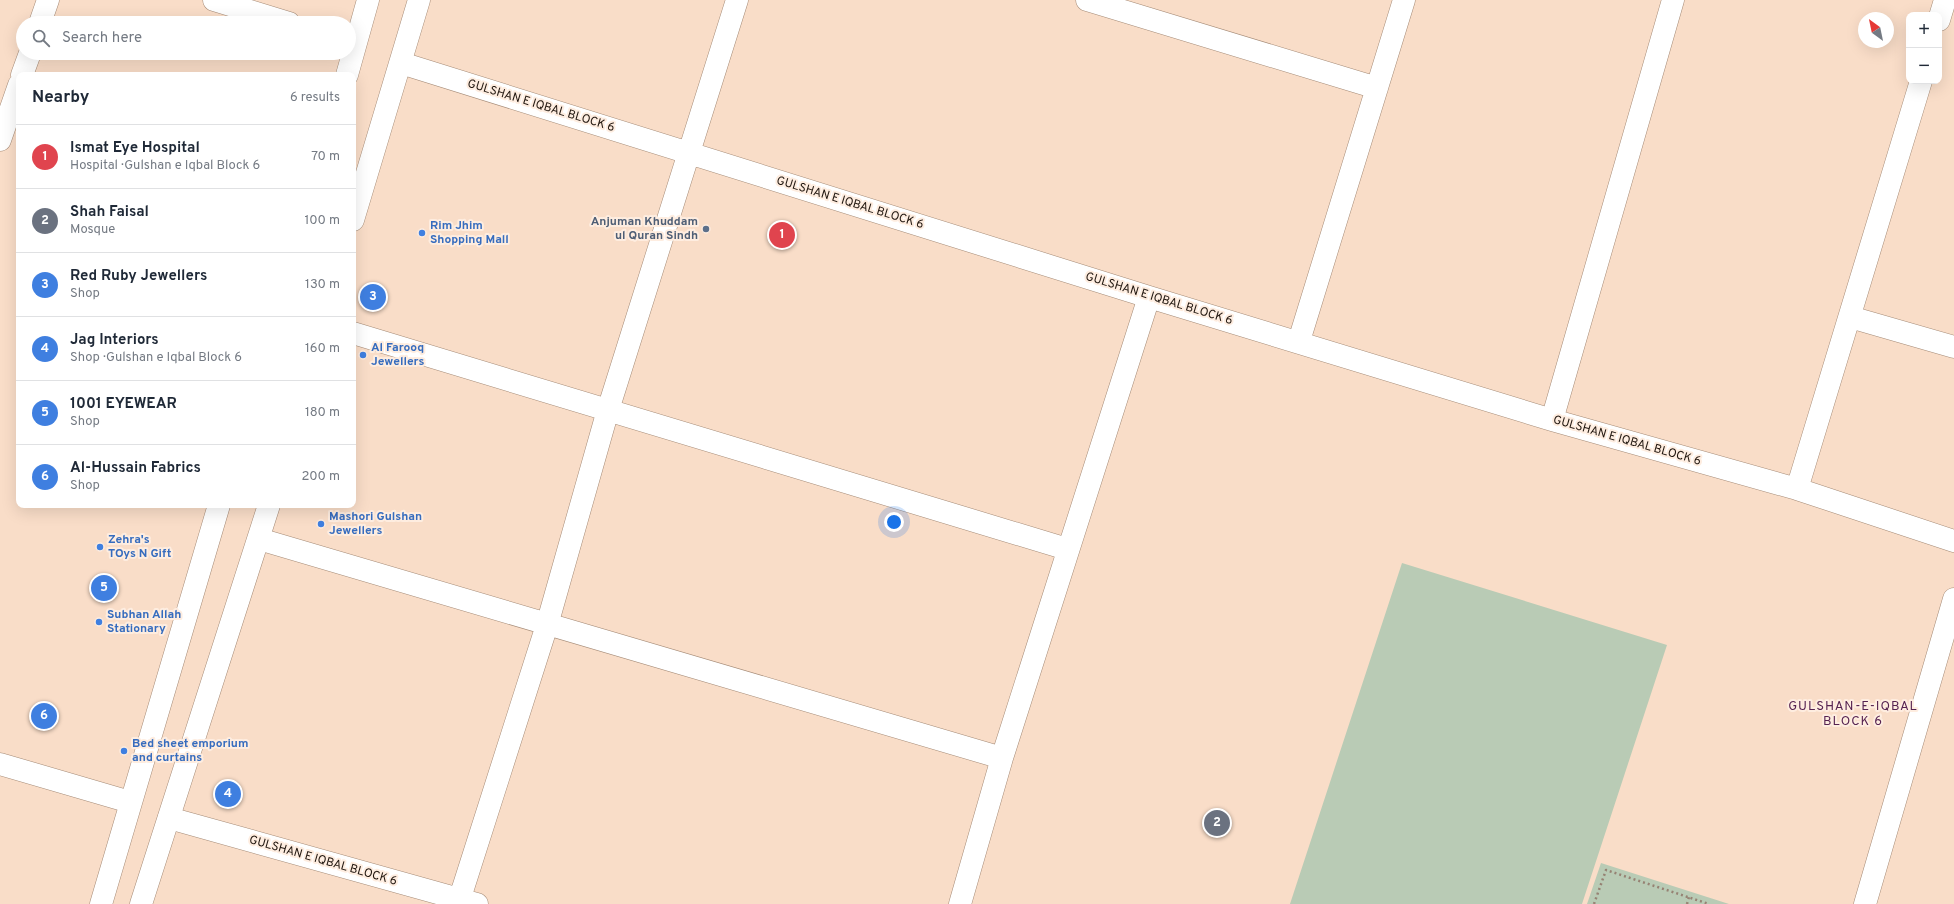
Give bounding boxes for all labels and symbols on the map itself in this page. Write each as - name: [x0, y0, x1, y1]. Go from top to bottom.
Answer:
- north arrow: [1858, 12, 1894, 48]
- street label: GULSHAN E IQBAL BLOCK 6: [465, 76, 617, 136]
- street label: GULSHAN E IQBAL BLOCK 6: [774, 173, 926, 233]
- place label: Anjuman Khuddam ul Quran Sindh: [591, 214, 698, 244]
- place label: Rim Jhim Shopping Mall: [430, 218, 509, 248]
- pin: 1: [769, 220, 795, 250]
- marker: Anjuman Khuddam ul Quran Sindh: [701, 224, 711, 234]
- marker: Rim Jhim Shopping Mall: [417, 228, 427, 238]
- street label: GULSHAN E IQBAL BLOCK 6: [1083, 269, 1235, 329]
- pin: 3: [360, 282, 386, 312]
- place label: Al Farooq Jewellers: [371, 340, 425, 370]
- marker: Al Farooq Jewellers: [358, 350, 368, 360]
- street label: GULSHAN E IQBAL BLOCK 6: [1551, 412, 1703, 470]
- place label: Mashori Gulshan Jewellers: [329, 509, 422, 539]
- your location: [884, 512, 904, 532]
- marker: Mashori Gulshan Jewellers: [316, 519, 326, 529]
- place label: Zehra's TOys N Gift: [108, 532, 172, 562]
- marker: Zehra's TOys N Gift: [95, 542, 105, 552]
- pin: 5: [91, 573, 117, 603]
- place label: Subhan Allah Stationary: [107, 607, 181, 637]
- marker: Subhan Allah Stationary: [94, 617, 104, 627]
- district label: GULSHAN-E-IQBAL BLOCK 6: [1788, 699, 1918, 730]
- pin: 6: [31, 701, 57, 731]
- place label: Bed sheet emporium and curtains: [132, 736, 248, 766]
- marker: Bed sheet emporium and curtains: [119, 746, 129, 756]
- pin: 4: [215, 779, 241, 809]
- pin: 2: [1204, 808, 1230, 838]
- street label: GULSHAN E IQBAL BLOCK 6: [247, 832, 399, 890]

